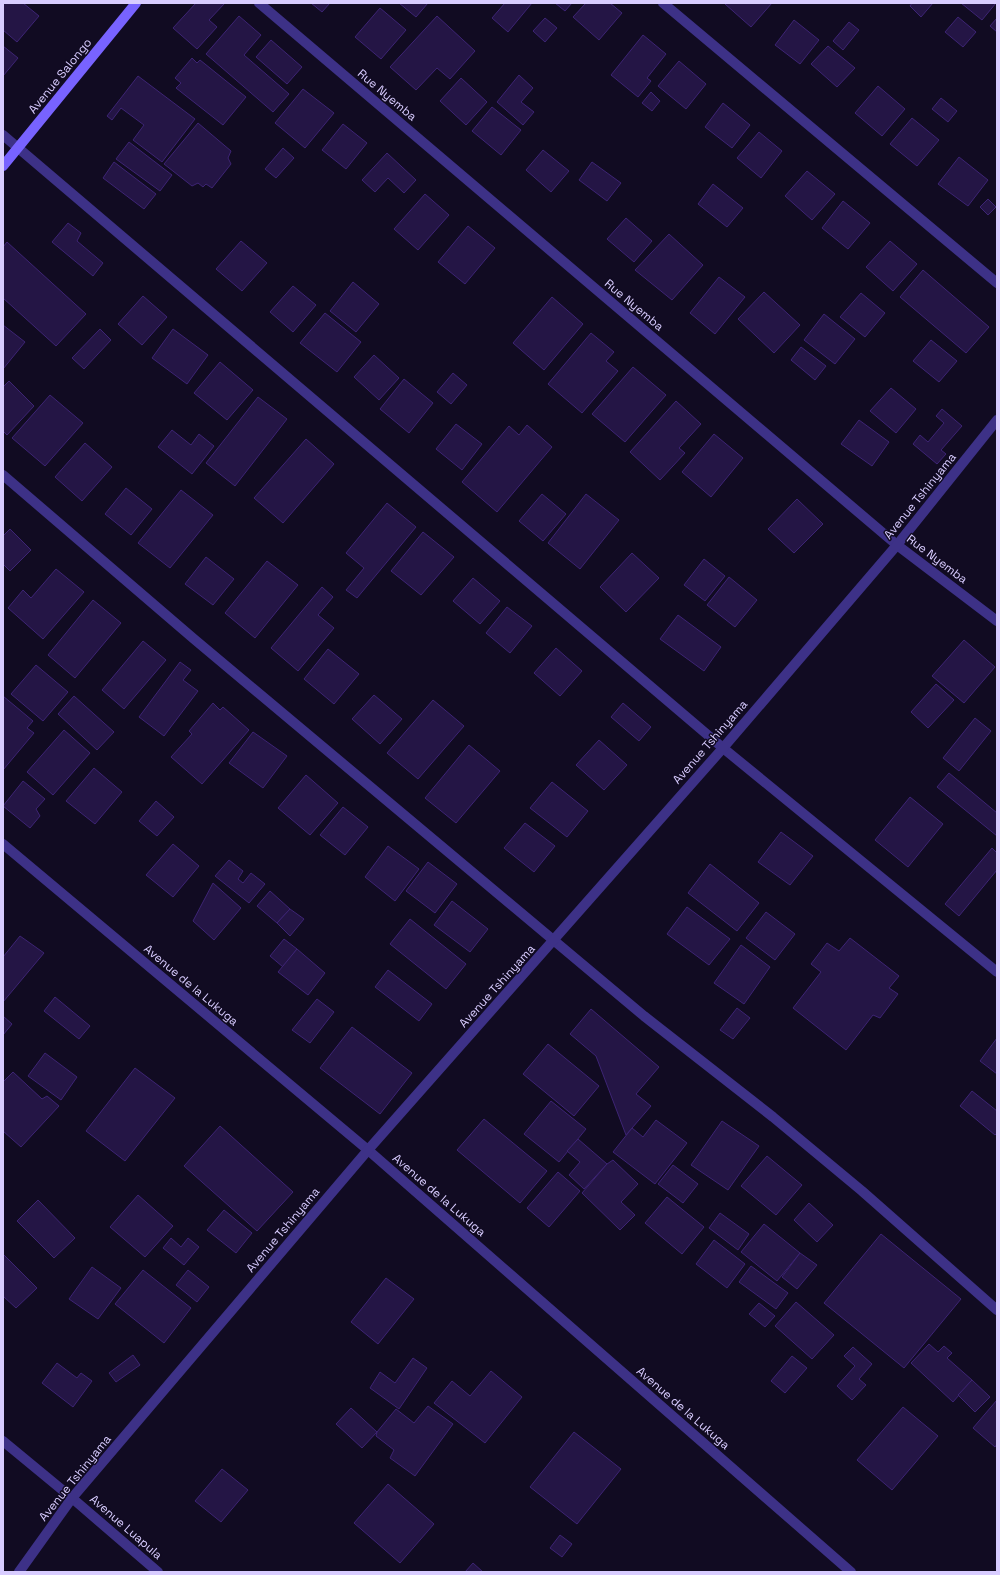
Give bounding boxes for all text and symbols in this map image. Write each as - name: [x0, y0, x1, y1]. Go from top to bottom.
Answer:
- street label: Avenue Salongo: [25, 35, 95, 117]
- street label: Rue Nyemba: [354, 66, 420, 124]
- street label: Rue Nyemba: [601, 276, 667, 334]
- street label: Avenue Tshinyama: [880, 450, 960, 542]
- street label: Rue Nyemba: [903, 531, 971, 587]
- street label: Avenue Tshinyama: [669, 696, 751, 787]
- street label: Avenue de la Lukuga: [140, 941, 242, 1029]
- street label: Avenue Tshinyama: [455, 941, 539, 1031]
- street label: Avenue de la Lukuga: [389, 1150, 489, 1240]
- street label: Avenue Tshinyama: [243, 1184, 323, 1276]
- street label: Avenue de la Lukuga: [633, 1363, 733, 1453]
- street label: Avenue Tshinyama: [35, 1432, 115, 1524]
- street label: Avenue Luapula: [86, 1491, 166, 1563]

